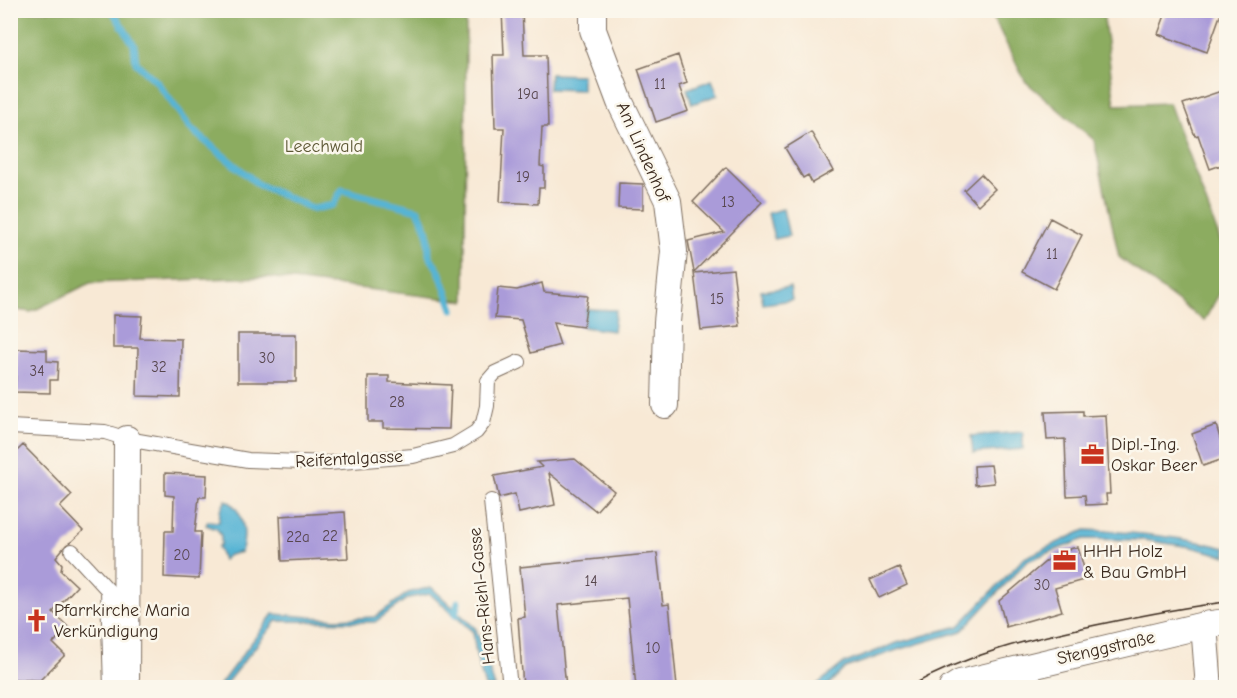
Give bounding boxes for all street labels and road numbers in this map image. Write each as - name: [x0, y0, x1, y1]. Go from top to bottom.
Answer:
- street label: Am Lindenhof: [612, 99, 675, 206]
- street label: Reifentalgasse: [295, 446, 403, 472]
- street label: Hans-Riehl-Gasse: [464, 526, 500, 666]
- street label: Stenggstraße: [1055, 627, 1157, 669]

